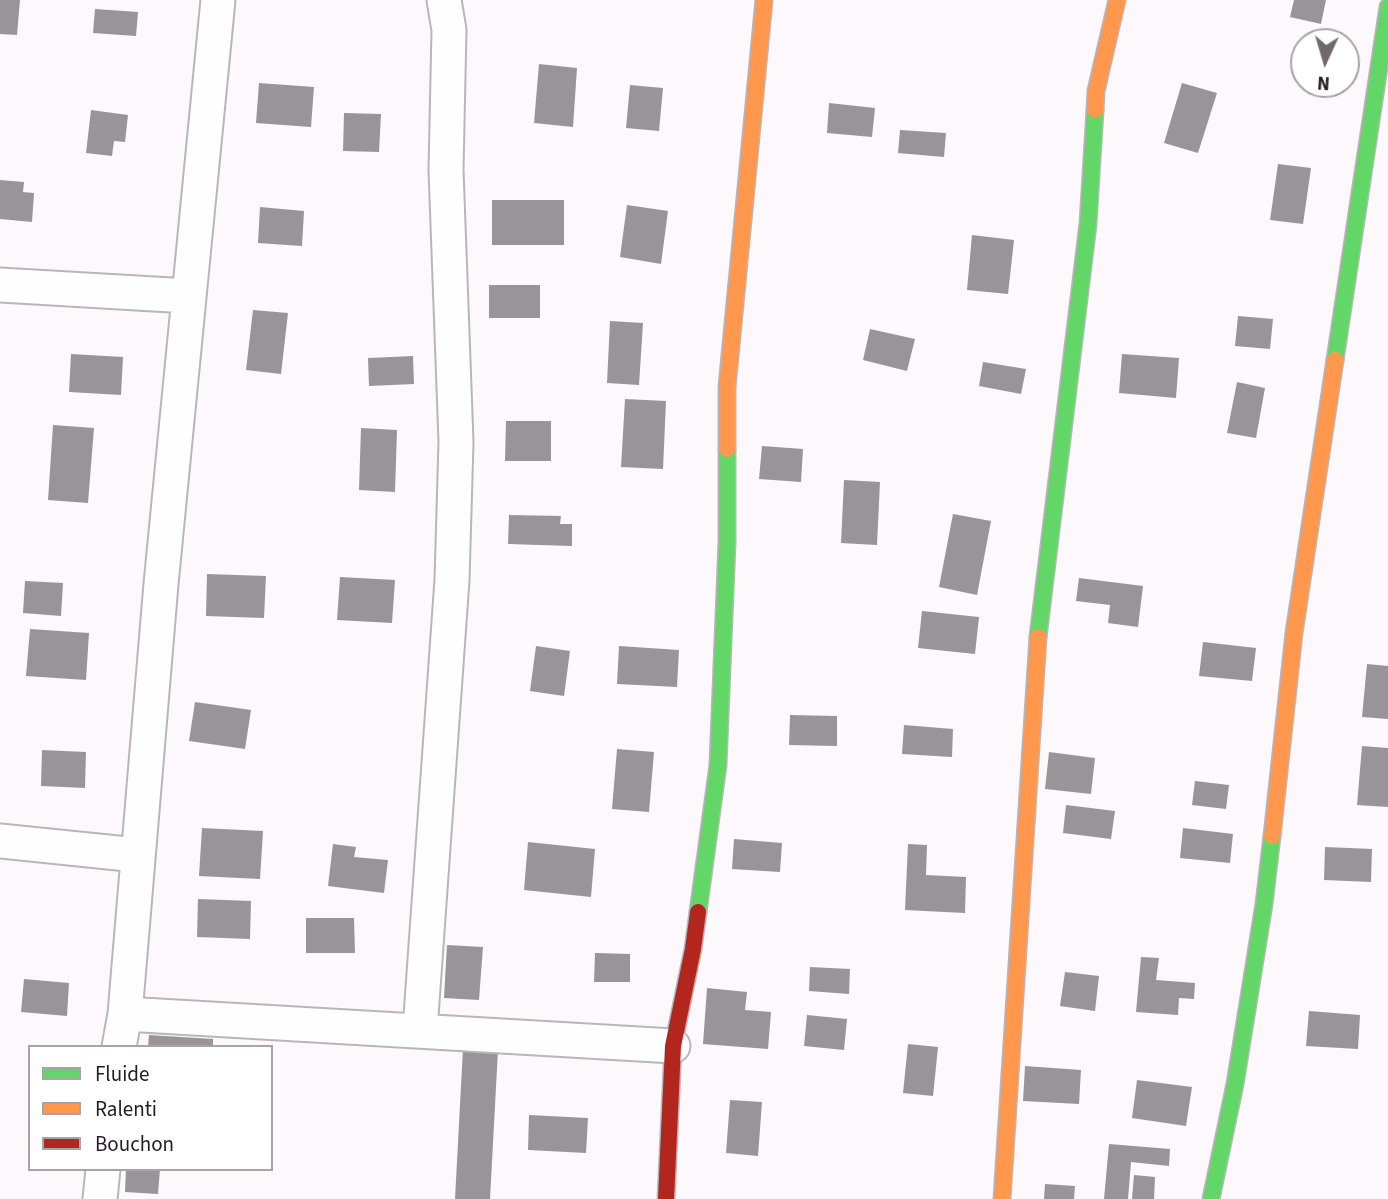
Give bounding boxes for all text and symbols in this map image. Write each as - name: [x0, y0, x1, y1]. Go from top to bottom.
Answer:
- north arrow: [1290, 28, 1360, 98]
- text: N: [1316, 69, 1331, 96]
- legend: [28, 1045, 273, 1171]
- text: Fluide: [95, 1059, 149, 1089]
- text: Ralenti: [95, 1094, 157, 1124]
- text: Bouchon: [95, 1129, 174, 1159]

